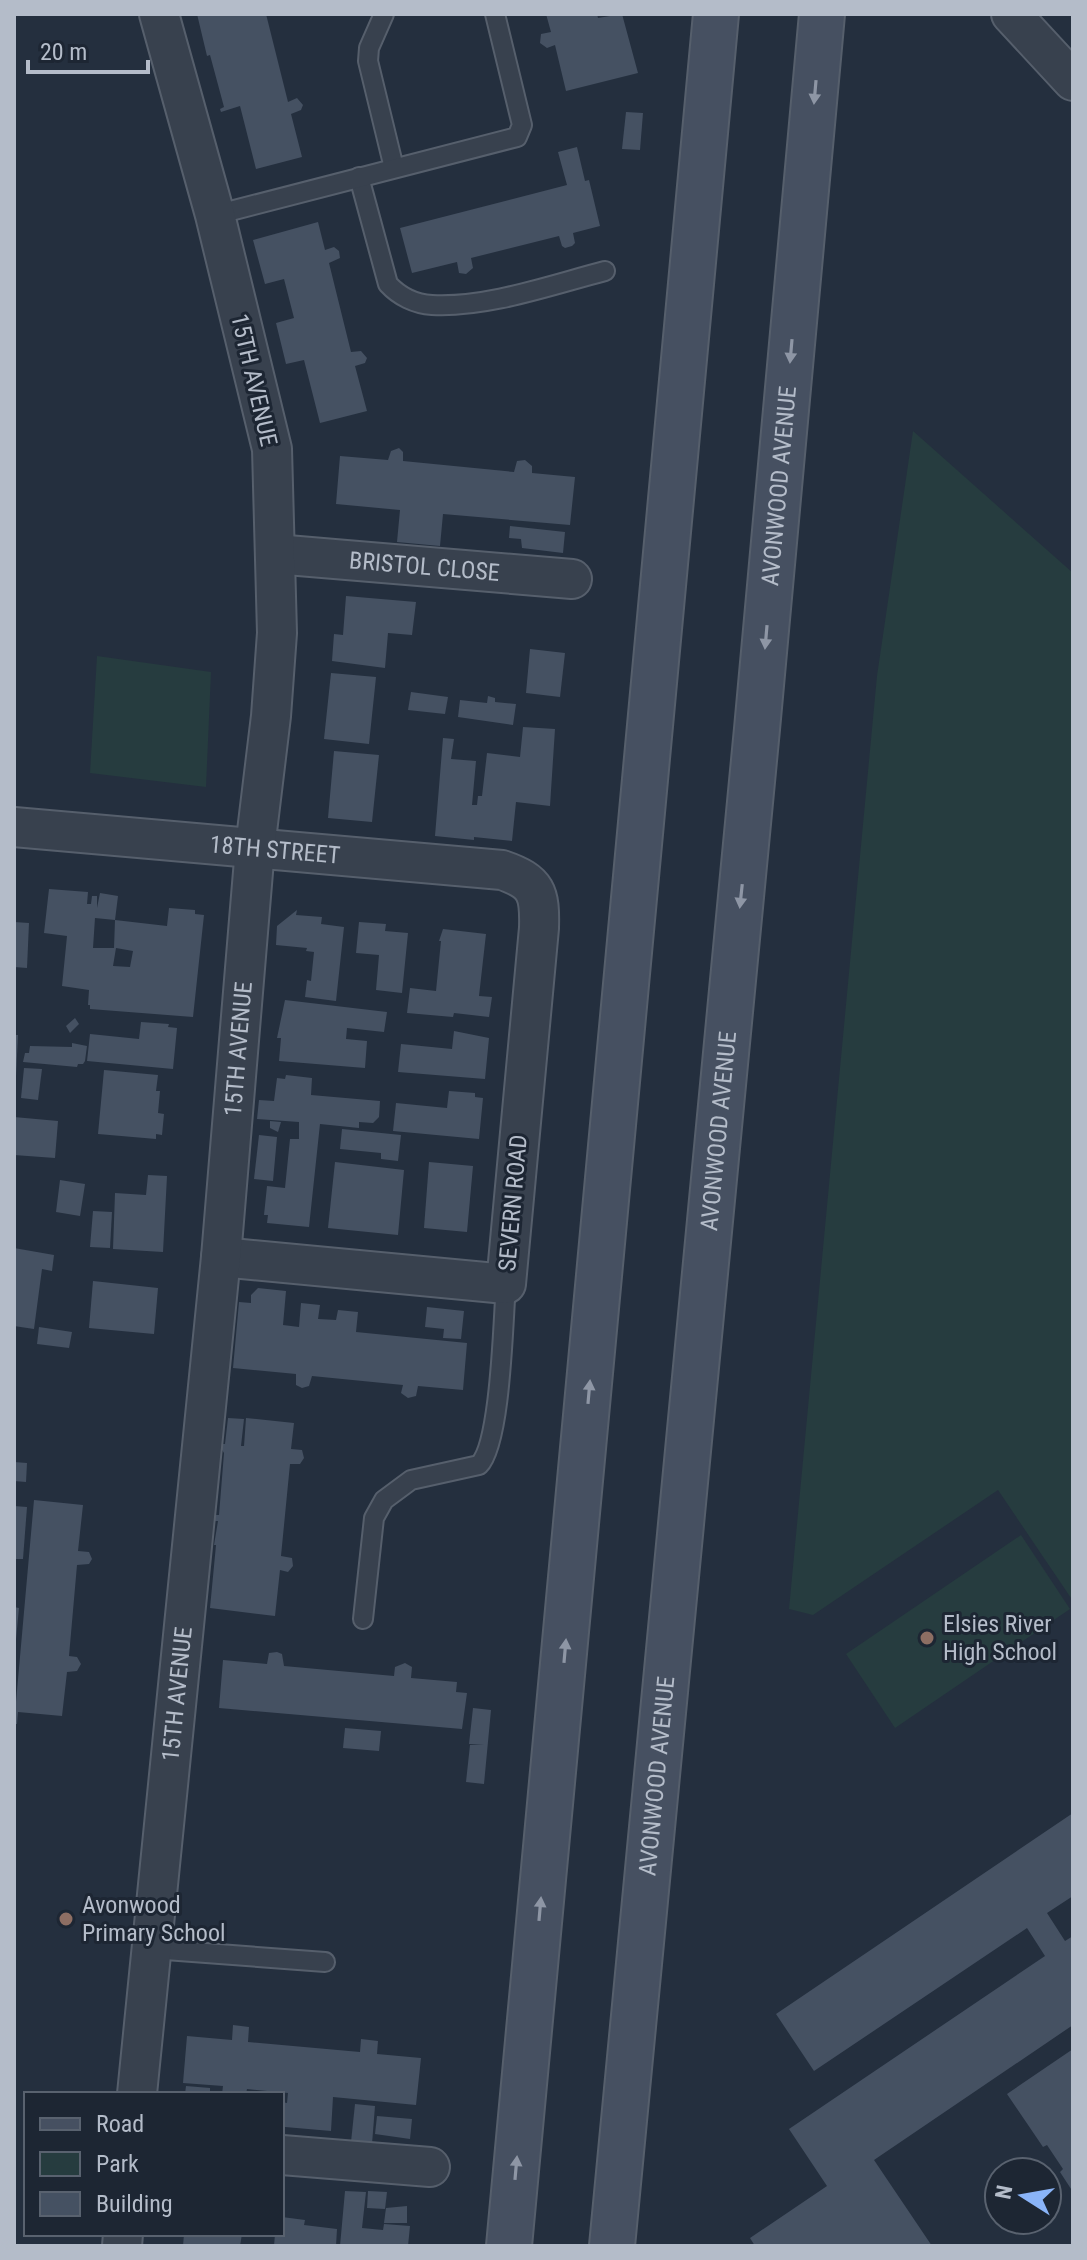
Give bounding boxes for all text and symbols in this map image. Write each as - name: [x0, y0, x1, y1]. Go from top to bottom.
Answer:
- scale bar: [28, 24, 148, 74]
- text: 20 m: [40, 38, 87, 66]
- one-way arrow: [808, 80, 821, 105]
- street label: 15TH AVENUE: [225, 311, 283, 449]
- one-way arrow: [785, 339, 798, 364]
- street label: AVONWOOD AVENUE: [756, 385, 802, 587]
- street label: BRISTOL CLOSE: [348, 546, 501, 587]
- one-way arrow: [759, 625, 772, 650]
- street label: 18TH STREET: [209, 830, 341, 870]
- one-way arrow: [734, 884, 747, 909]
- street label: 15TH AVENUE: [219, 980, 258, 1117]
- street label: AVONWOOD AVENUE: [695, 1030, 742, 1232]
- street label: SEVERN ROAD: [493, 1133, 533, 1273]
- one-way arrow: [583, 1379, 596, 1404]
- place label: Elsies River High School: [943, 1610, 1057, 1666]
- street label: 15TH AVENUE: [156, 1625, 198, 1763]
- marker: Elsies River High School: [918, 1629, 936, 1647]
- one-way arrow: [558, 1638, 571, 1663]
- street label: AVONWOOD AVENUE: [633, 1675, 680, 1877]
- place label: Avonwood Primary School: [82, 1891, 225, 1947]
- one-way arrow: [534, 1897, 547, 1922]
- marker: Avonwood Primary School: [57, 1910, 75, 1928]
- legend: [24, 2092, 284, 2236]
- text: Road: [96, 2110, 144, 2138]
- text: Park: [96, 2150, 139, 2178]
- one-way arrow: [510, 2155, 523, 2180]
- north arrow: [983, 2156, 1063, 2236]
- text: N: [990, 2183, 1017, 2201]
- text: Building: [96, 2190, 173, 2218]

